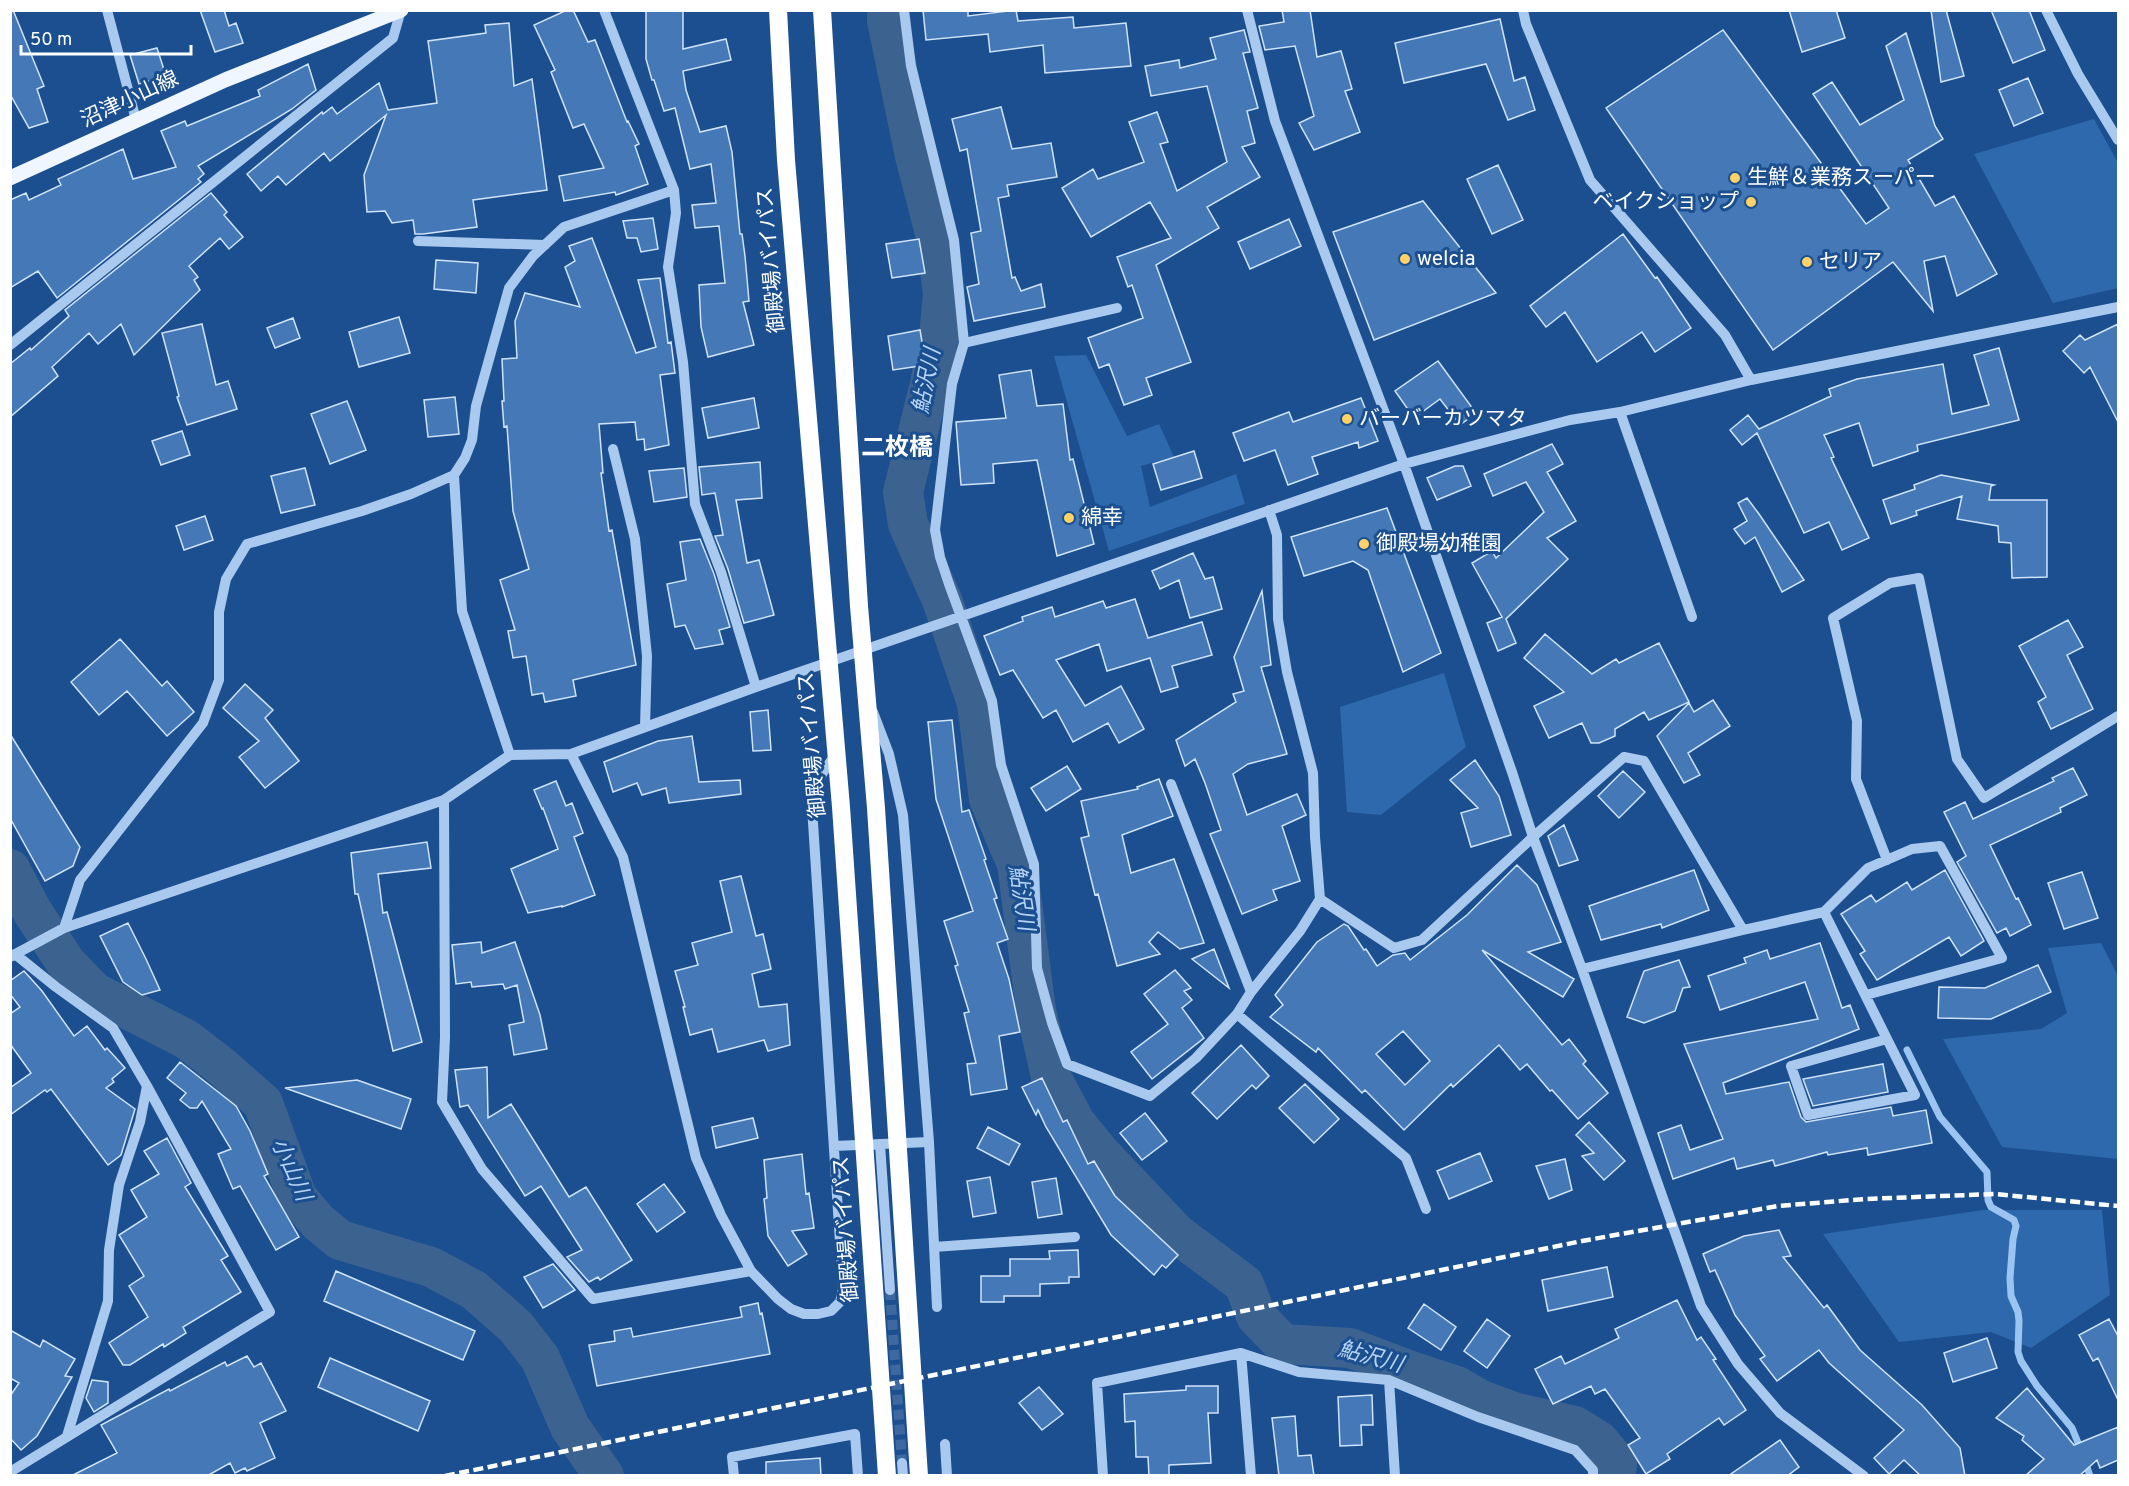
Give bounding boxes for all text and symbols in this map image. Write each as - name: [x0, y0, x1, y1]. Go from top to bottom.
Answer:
- scale bar: [21, 18, 190, 56]
- text: 50 m: [30, 29, 72, 52]
- street label: 沼津小山線: [77, 66, 183, 134]
- place label: 生鮮＆業務スーパー: [1747, 165, 1936, 192]
- marker: 生鮮＆業務スーパー: [1728, 171, 1742, 185]
- street label: 御殿場バイパス: [752, 186, 792, 334]
- place label: ベイクショップ: [1592, 189, 1739, 216]
- marker: ベイクショップ: [1744, 195, 1758, 209]
- place label: welcia: [1417, 246, 1476, 273]
- place label: セリア: [1819, 249, 1882, 276]
- marker: welcia: [1398, 252, 1412, 266]
- marker: セリア: [1800, 255, 1814, 269]
- water label: 鮎沢川: [908, 344, 948, 416]
- place label: バーバーカツマタ: [1359, 406, 1527, 433]
- marker: バーバーカツマタ: [1340, 412, 1354, 426]
- district label: 二枚橋: [861, 434, 933, 464]
- place label: 綿幸: [1081, 505, 1123, 532]
- marker: 綿幸: [1062, 511, 1076, 525]
- place label: 御殿場幼稚園: [1376, 531, 1502, 558]
- marker: 御殿場幼稚園: [1357, 537, 1371, 551]
- street label: 御殿場バイパス: [793, 671, 833, 819]
- water label: 鮎沢川: [1002, 863, 1039, 935]
- water label: 小山川: [264, 1134, 317, 1207]
- street label: 御殿場バイパス: [828, 1155, 866, 1303]
- water label: 鮎沢川: [1335, 1336, 1407, 1380]

